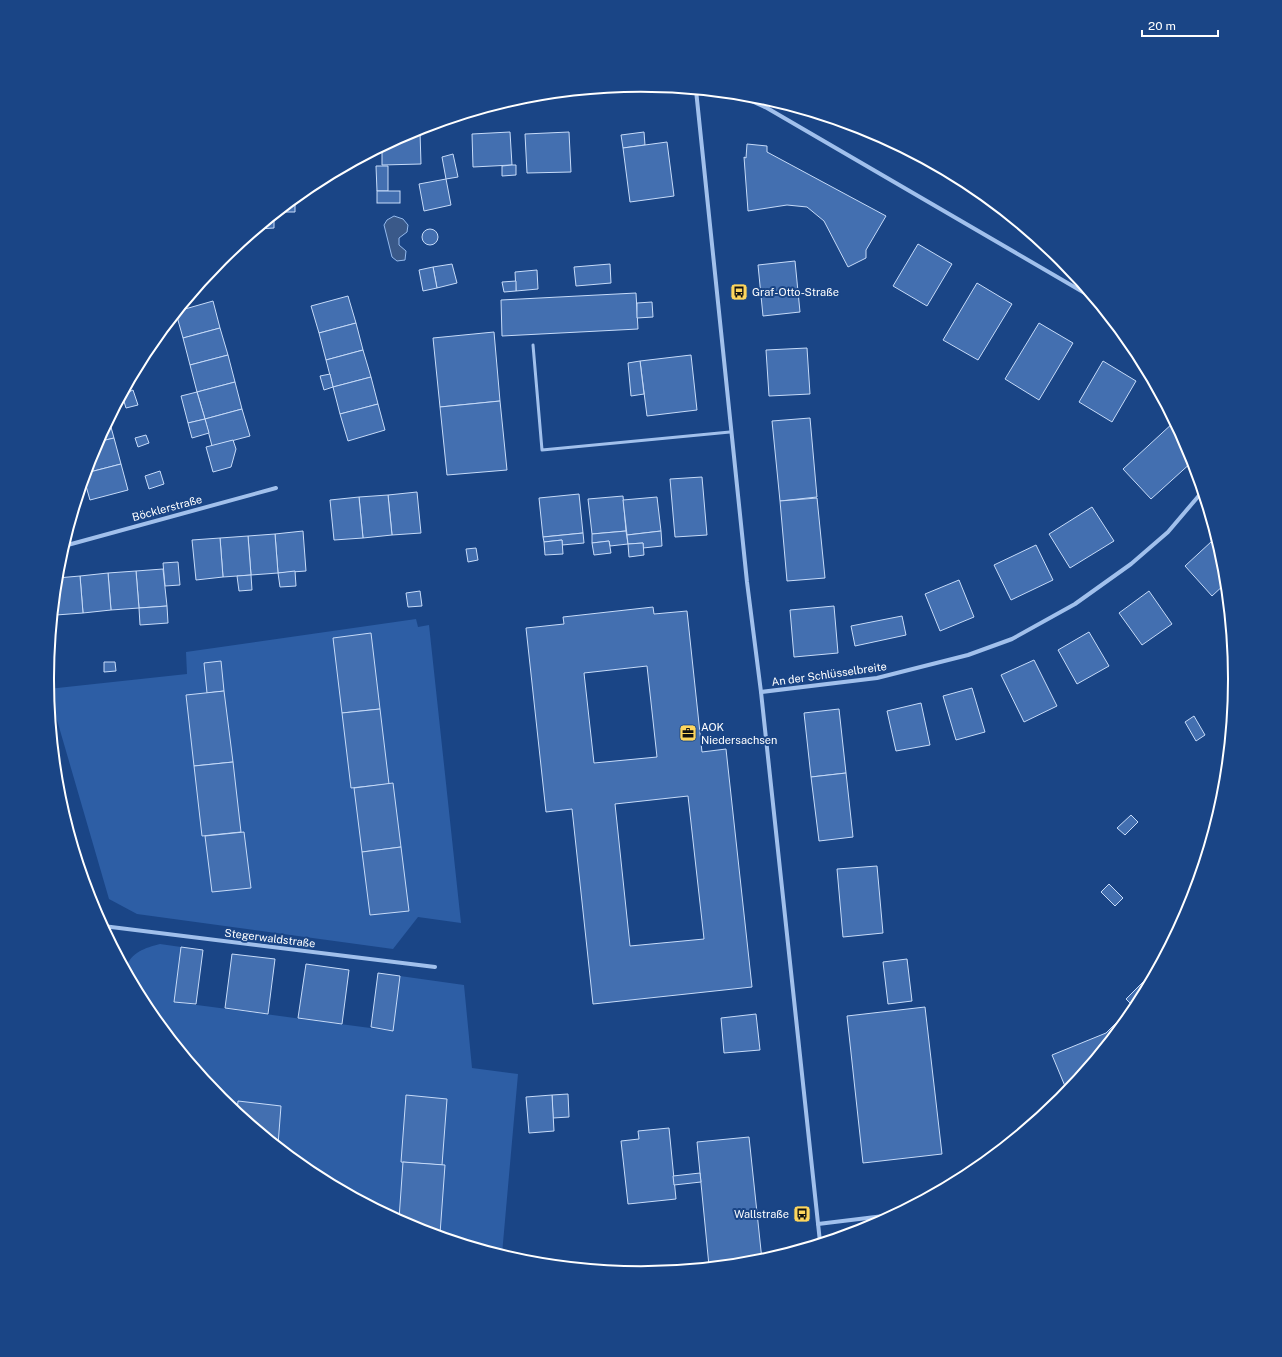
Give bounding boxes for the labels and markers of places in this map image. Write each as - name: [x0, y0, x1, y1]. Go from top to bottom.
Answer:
- bus stop icon: Graf-Otto-Straße: [729, 282, 749, 302]
- place label: Graf-Otto-Straße: [752, 286, 839, 298]
- place label: AOK Niedersachsen: [701, 721, 777, 746]
- office icon: AOK Niedersachsen: [678, 723, 698, 743]
- bus stop icon: Wallstraße: [792, 1204, 812, 1224]
- place label: Wallstraße: [734, 1208, 789, 1220]

